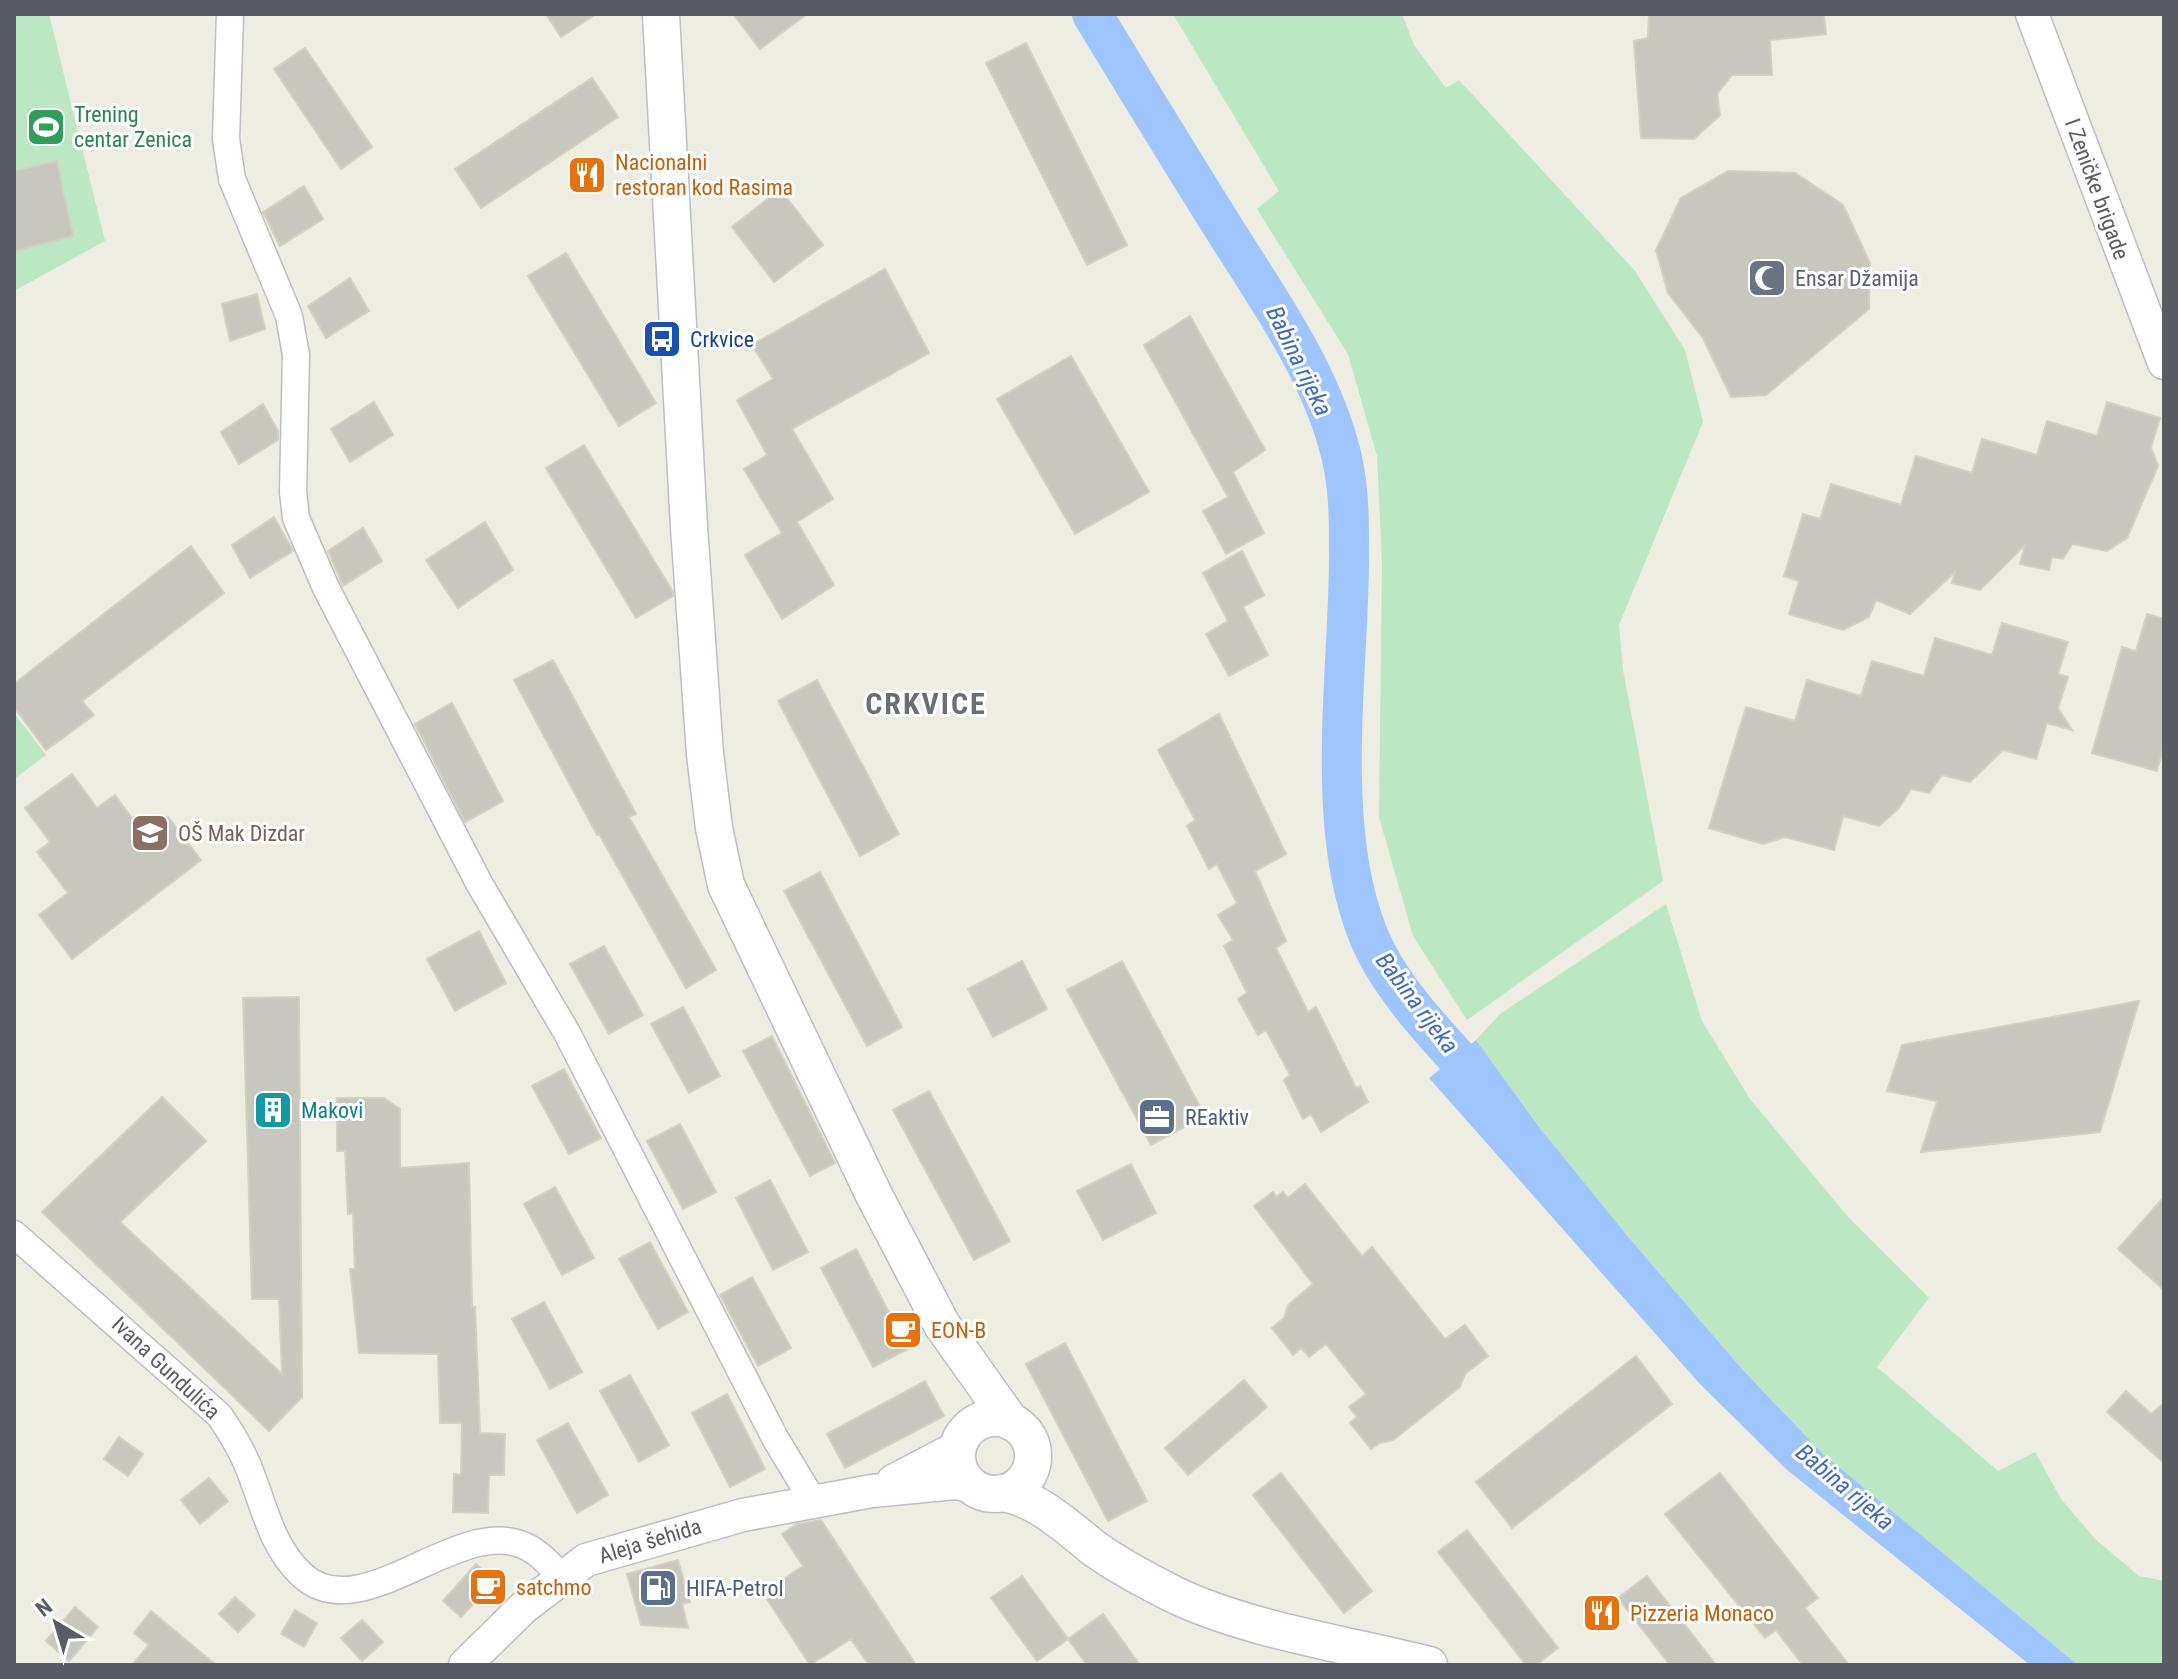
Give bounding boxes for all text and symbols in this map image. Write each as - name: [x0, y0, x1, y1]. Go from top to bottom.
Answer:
- place label: Trening centar Zenica: [74, 102, 192, 152]
- sports icon: Trening centar Zenica: [25, 106, 67, 148]
- street label: I Zeničke brigade: [2060, 115, 2134, 263]
- place label: Nacionalni restoran kod Rasima: [615, 150, 793, 200]
- restaurant icon: Nacionalni restoran kod Rasima: [566, 154, 608, 196]
- mosque icon: Ensar Džamija: [1746, 257, 1788, 299]
- place label: Ensar Džamija: [1795, 266, 1919, 291]
- water label: Babina rijeka: [1260, 301, 1338, 421]
- bus stop icon: Crkvice: [641, 318, 683, 360]
- place label: Crkvice: [690, 327, 754, 352]
- district label: CRKVICE: [865, 686, 987, 721]
- school or university icon: OŠ Mak Dizdar: [129, 812, 171, 854]
- place label: OŠ Mak Dizdar: [178, 821, 305, 846]
- water label: Babina rijeka: [1370, 947, 1464, 1059]
- building icon: Makovi: [252, 1089, 294, 1131]
- office icon: REaktiv: [1136, 1096, 1178, 1138]
- place label: Makovi: [301, 1098, 363, 1123]
- place label: REaktiv: [1185, 1105, 1249, 1130]
- cafe icon: EON-B: [882, 1309, 924, 1351]
- street label: Ivana Gundulića: [107, 1312, 225, 1424]
- place label: EON-B: [931, 1318, 986, 1343]
- water label: Babina rijeka: [1791, 1438, 1899, 1536]
- street label: Aleja šehida: [596, 1514, 704, 1568]
- cafe icon: satchmo: [467, 1566, 509, 1608]
- fuel station icon: HIFA-Petrol: [637, 1567, 679, 1609]
- place label: satchmo: [516, 1575, 591, 1600]
- place label: HIFA-Petrol: [686, 1576, 784, 1601]
- north arrow: [16, 1583, 96, 1663]
- restaurant icon: Pizzeria Monaco: [1581, 1592, 1623, 1634]
- text: N: [31, 1594, 57, 1622]
- place label: Pizzeria Monaco: [1630, 1601, 1774, 1626]

